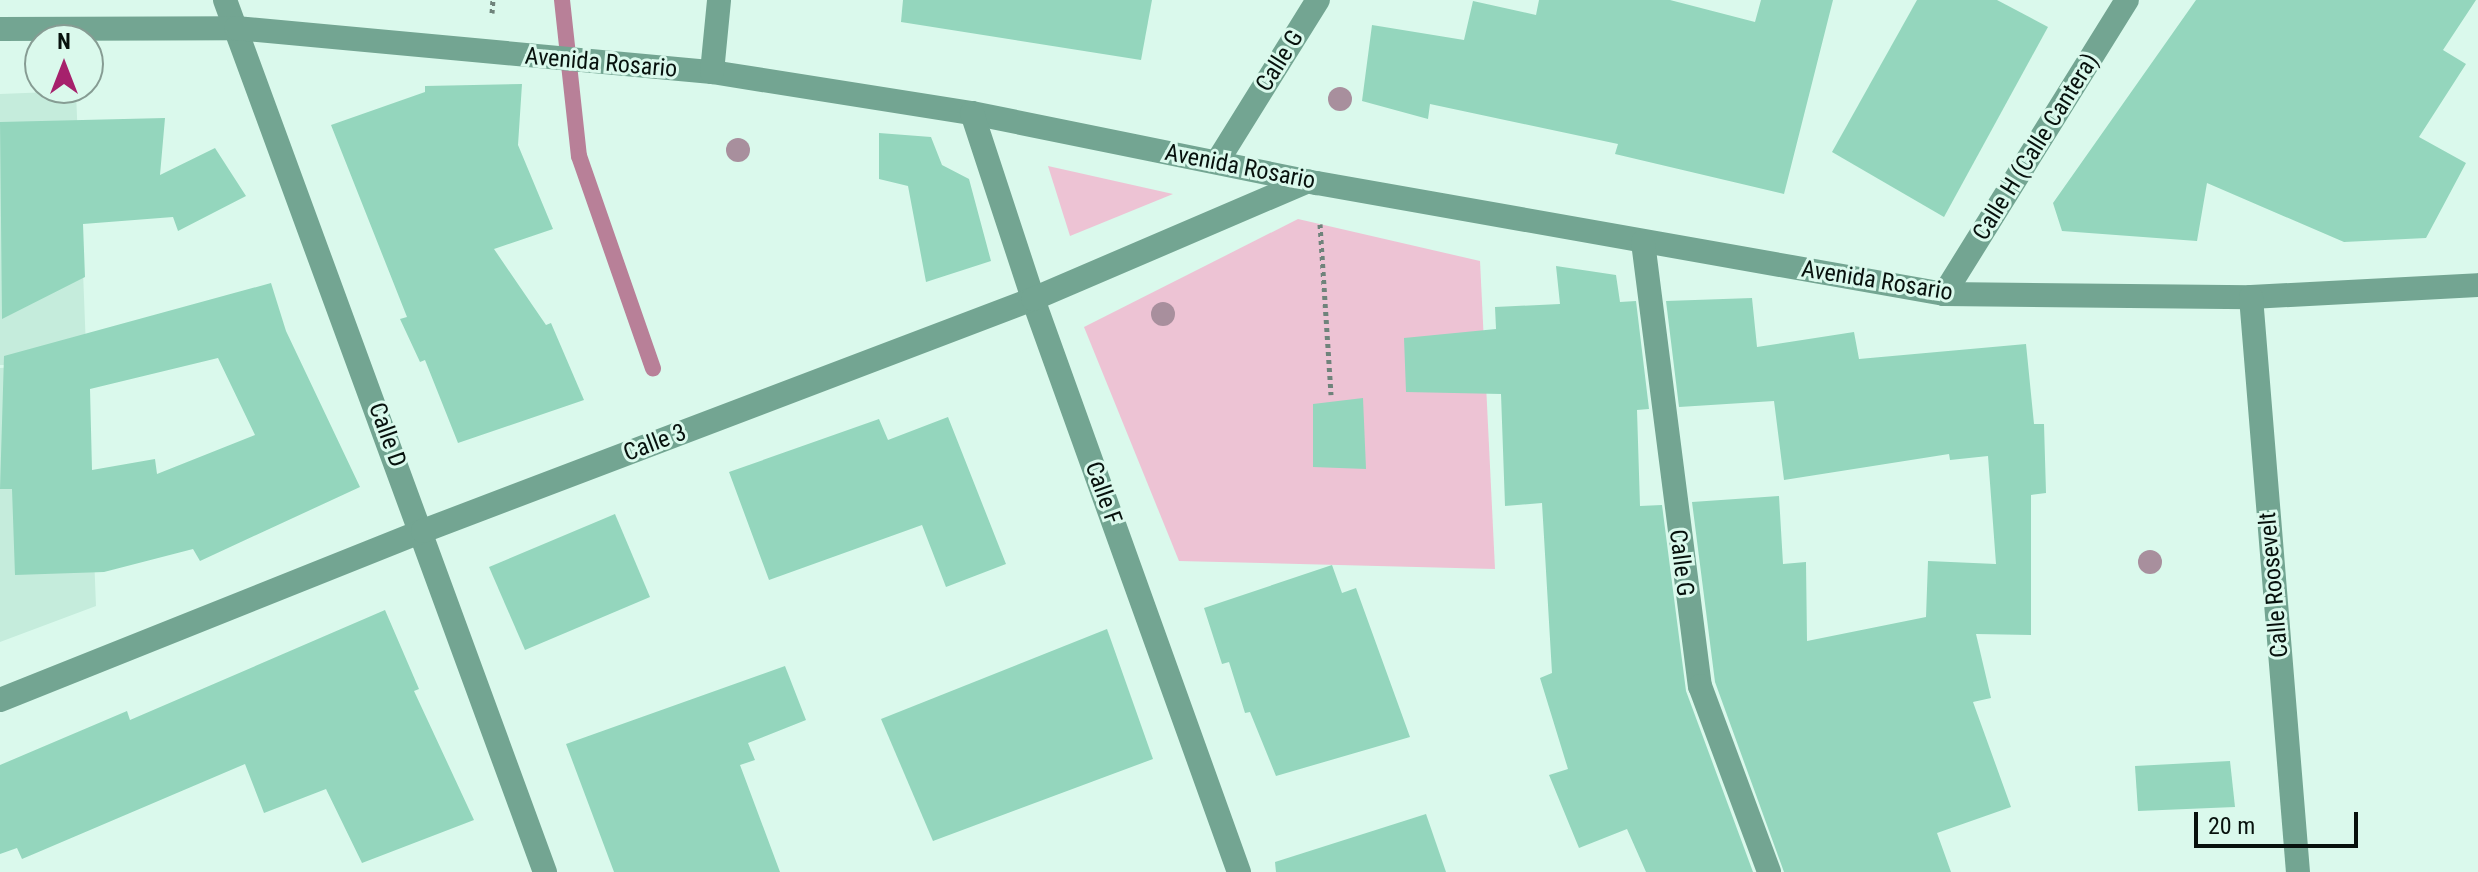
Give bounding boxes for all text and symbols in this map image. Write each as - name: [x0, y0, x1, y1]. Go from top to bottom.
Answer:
- north arrow: [24, 24, 104, 104]
- street label: Calle G: [1250, 25, 1310, 97]
- text: N: [57, 29, 71, 54]
- street label: Avenida Rosario: [524, 42, 678, 84]
- street label: Calle H (Calle Cantera): [1967, 48, 2105, 246]
- street label: Avenida Rosario: [1162, 138, 1318, 196]
- street label: Avenida Rosario: [1799, 255, 1955, 307]
- street label: Calle D: [362, 399, 412, 471]
- street label: Calle 3: [620, 418, 690, 468]
- street label: Calle F: [1078, 458, 1128, 528]
- street label: Calle Roosevelt: [2253, 511, 2295, 659]
- street label: Calle G: [1663, 528, 1699, 598]
- scale bar: [2198, 796, 2362, 846]
- text: 20 m: [2208, 812, 2255, 840]

